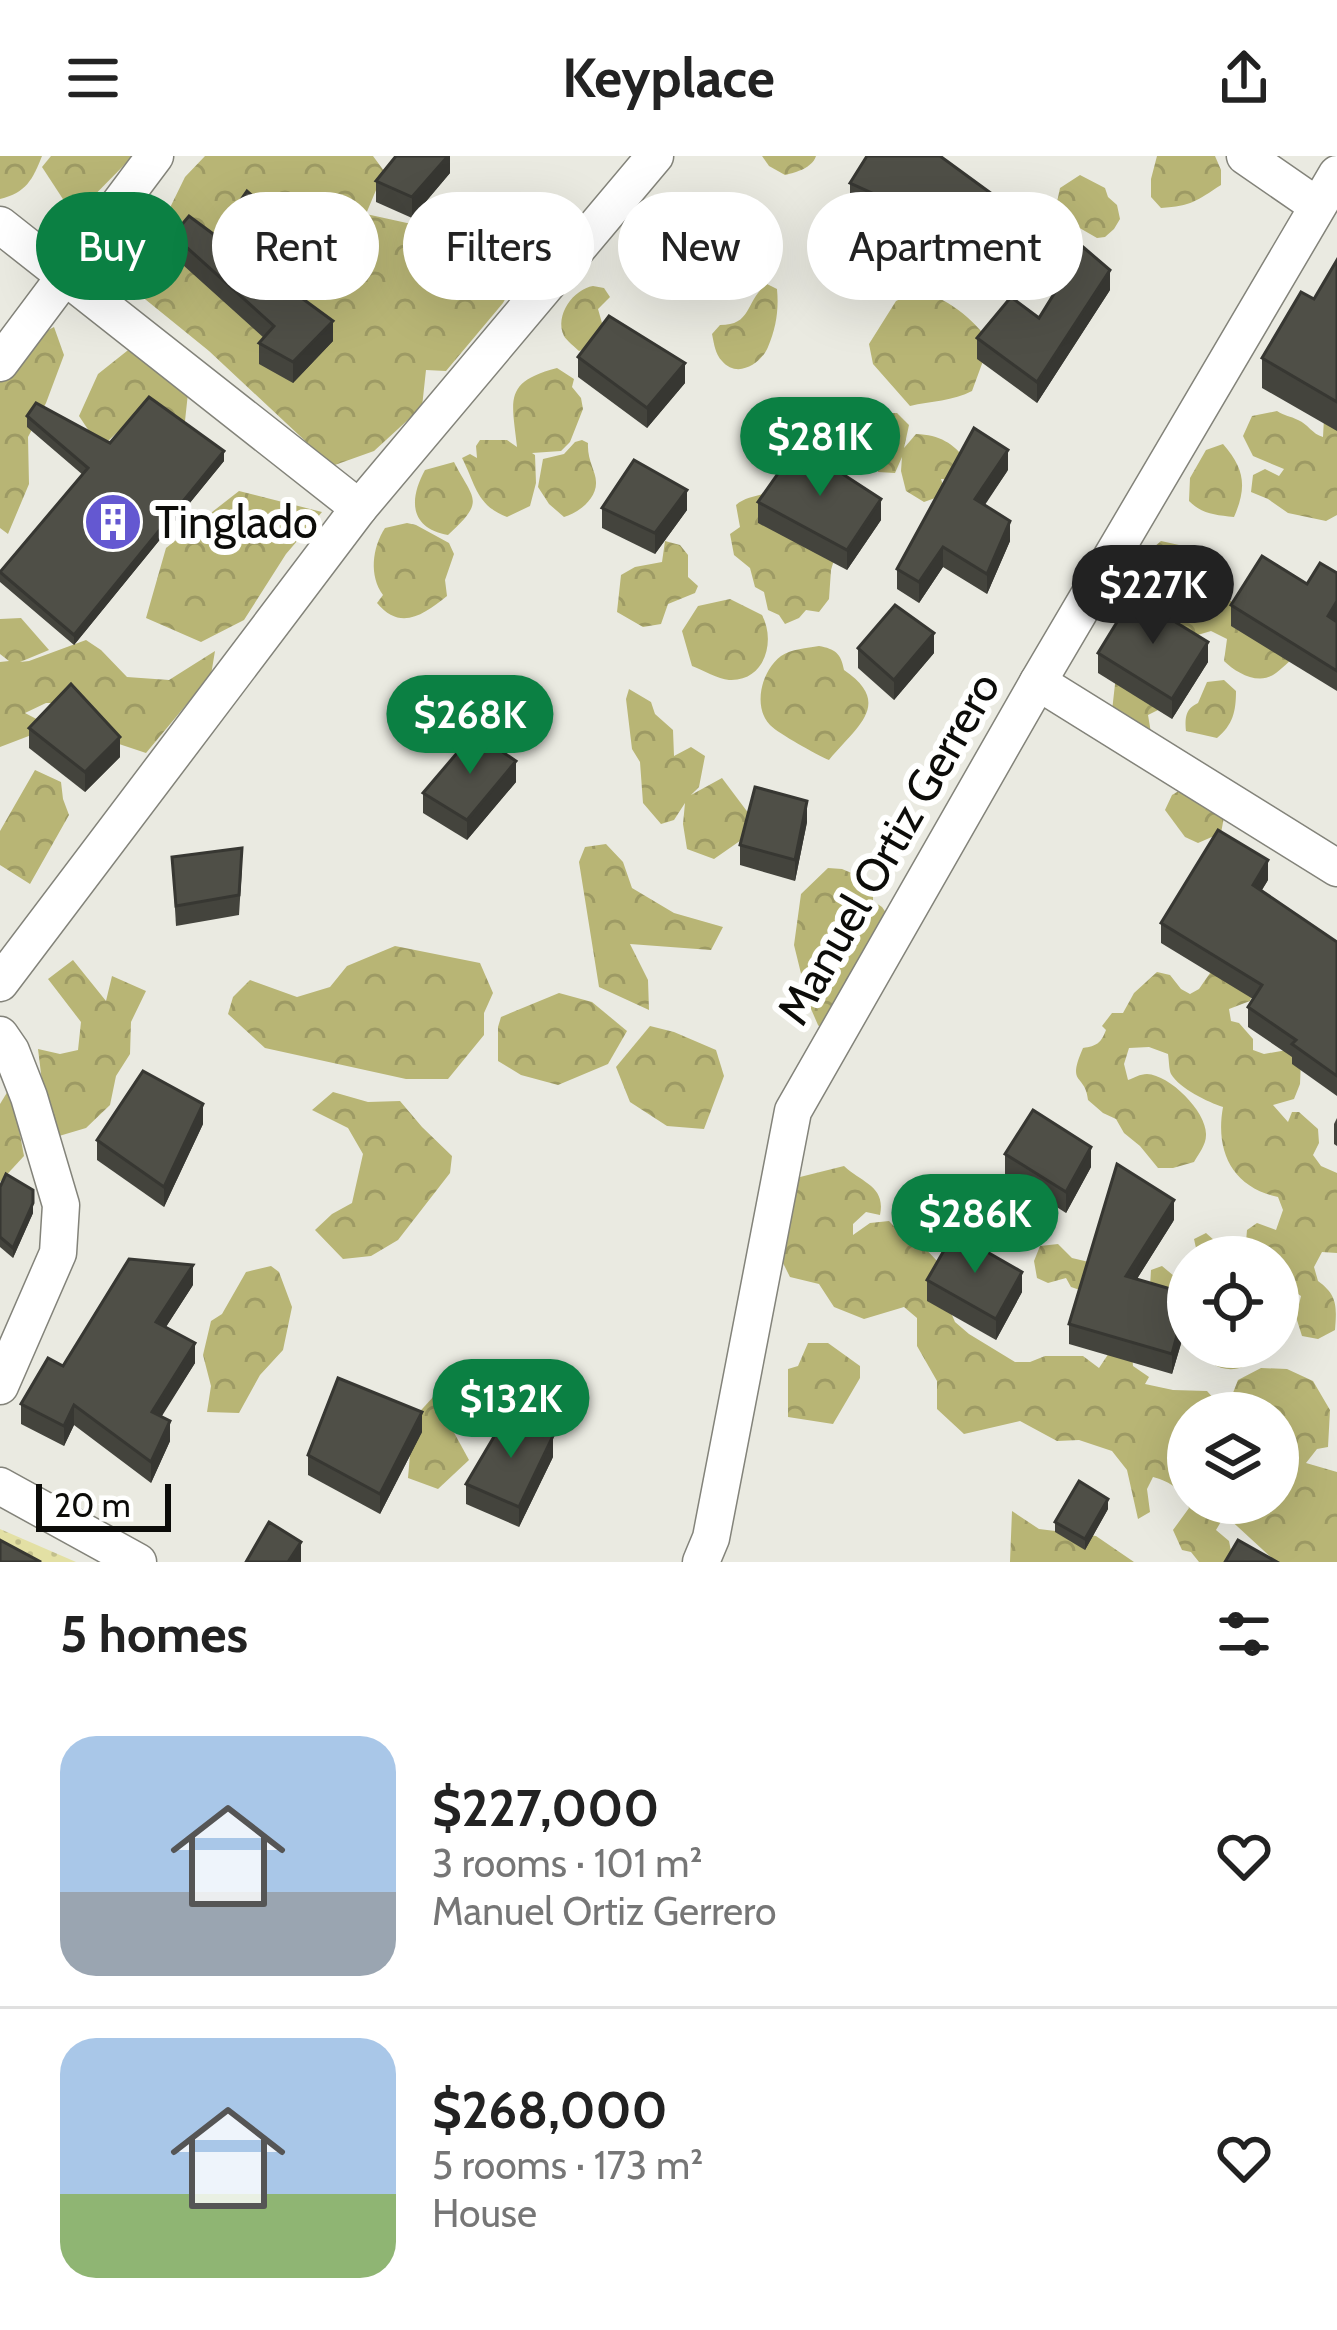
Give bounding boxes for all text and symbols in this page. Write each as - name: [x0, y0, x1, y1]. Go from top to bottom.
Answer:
- icon: menu: [60, 45, 126, 111]
- text: Keyplace: [562, 45, 775, 111]
- icon: share: [1211, 45, 1277, 111]
- chip: Buy: [36, 192, 188, 300]
- chip: Rent: [212, 192, 379, 300]
- chip: Filters: [403, 192, 594, 300]
- chip: New: [618, 192, 783, 300]
- chip: Apartment: [807, 192, 1083, 300]
- pin: $281K: [736, 397, 904, 499]
- text: $281K: [767, 412, 873, 460]
- building icon: Tinglado: [82, 491, 144, 553]
- place label: Tinglado: [155, 495, 318, 549]
- pin: $227K: [1069, 545, 1237, 647]
- text: $227K: [1099, 560, 1207, 608]
- street label: Manuel Ortiz Gerrero: [765, 662, 1011, 1034]
- pin: $268K: [386, 675, 554, 777]
- text: $268K: [413, 690, 527, 738]
- pin: $286K: [891, 1174, 1059, 1276]
- text: $286K: [918, 1189, 1032, 1237]
- map controls: [1167, 1236, 1299, 1524]
- button: locate: [1167, 1236, 1299, 1368]
- pin: $132K: [427, 1359, 595, 1461]
- text: $132K: [459, 1374, 563, 1422]
- button: layers: [1167, 1392, 1299, 1524]
- scale bar: [36, 1478, 171, 1531]
- text: 20 m: [54, 1485, 131, 1525]
- icon: filters: [1211, 1601, 1277, 1667]
- text: 5 homes: [60, 1603, 248, 1665]
- text: $227,000: [432, 1777, 659, 1839]
- icon: home: [156, 1784, 300, 1928]
- icon: heart: [1211, 1823, 1277, 1889]
- text: 3 rooms · 101 m²: [432, 1839, 702, 1887]
- text: Manuel Ortiz Gerrero: [432, 1887, 776, 1935]
- text: $268,000: [432, 2079, 667, 2141]
- icon: home: [156, 2086, 300, 2230]
- icon: heart: [1211, 2125, 1277, 2191]
- text: 5 rooms · 173 m²: [432, 2141, 703, 2189]
- text: House: [432, 2189, 537, 2237]

